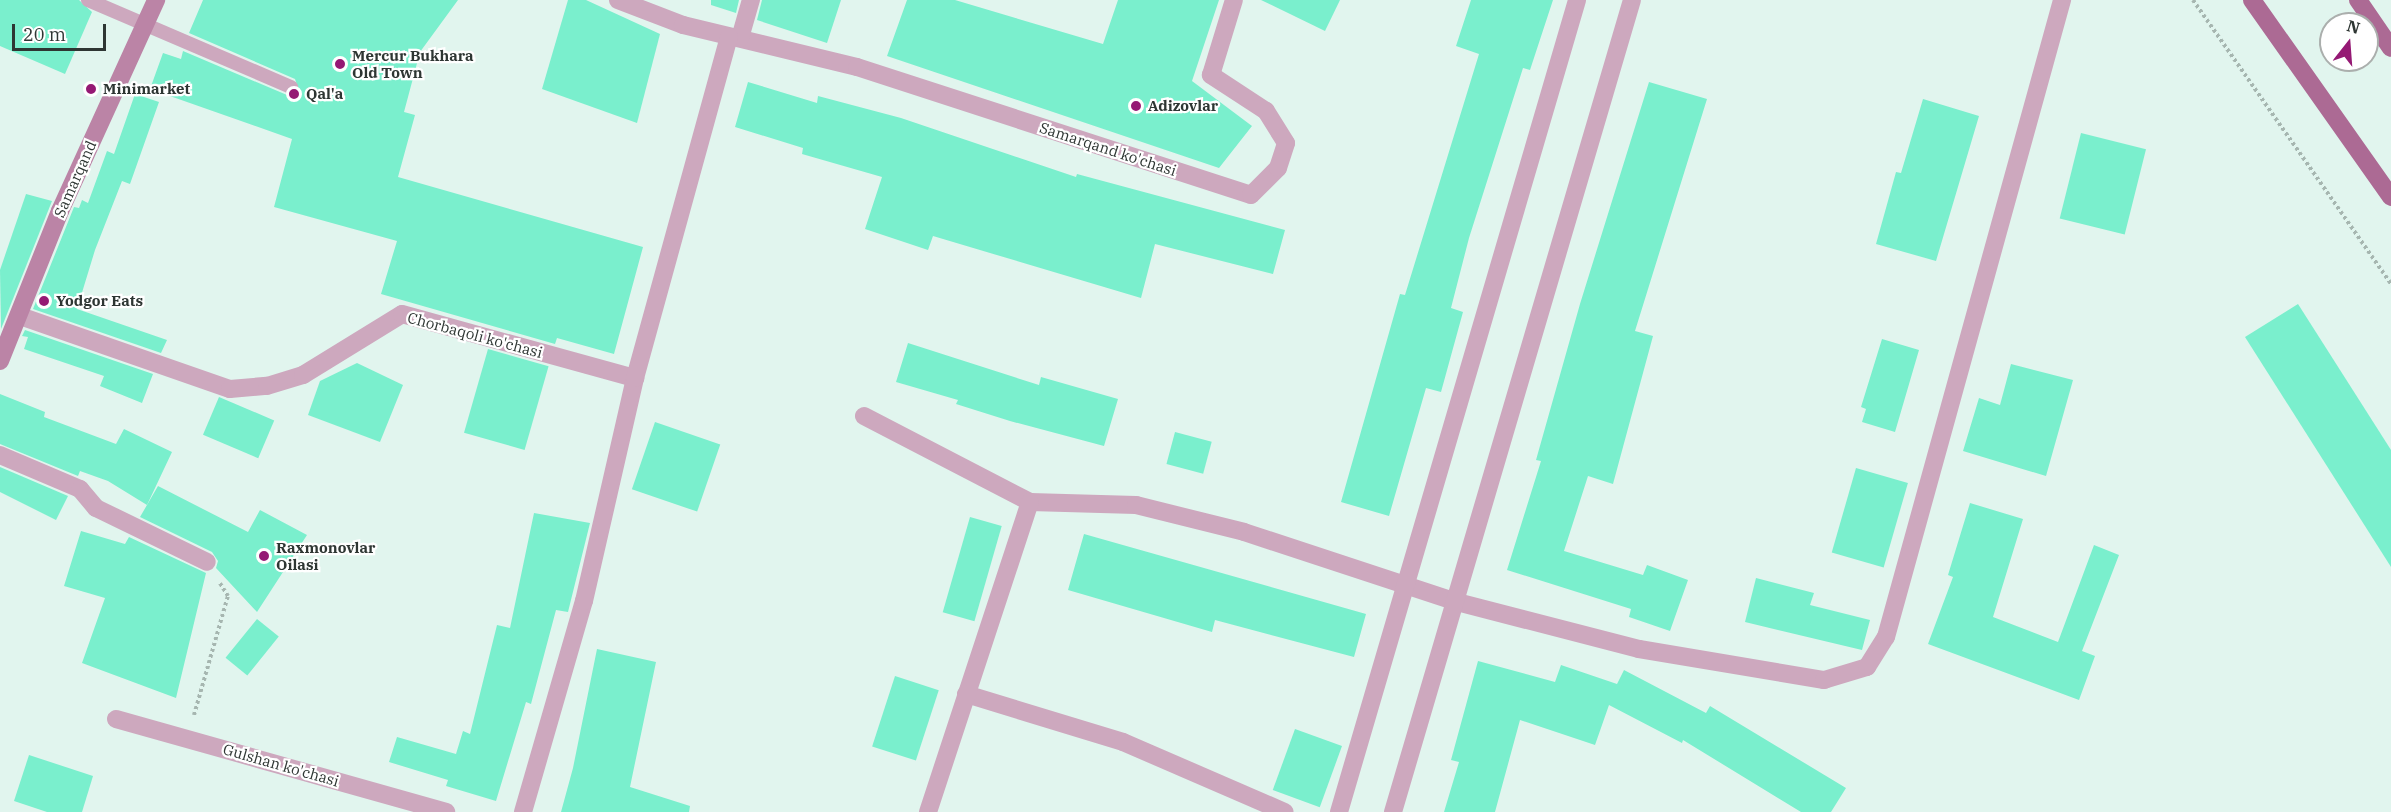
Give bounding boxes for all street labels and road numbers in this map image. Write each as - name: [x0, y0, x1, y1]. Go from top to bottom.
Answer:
- street label: Samarqand ko'chasi: [1037, 118, 1179, 180]
- street label: Samarqand: [50, 138, 100, 220]
- street label: Chorbaqoli ko'chasi: [406, 308, 544, 362]
- street label: Gulshan ko'chasi: [221, 740, 341, 790]

